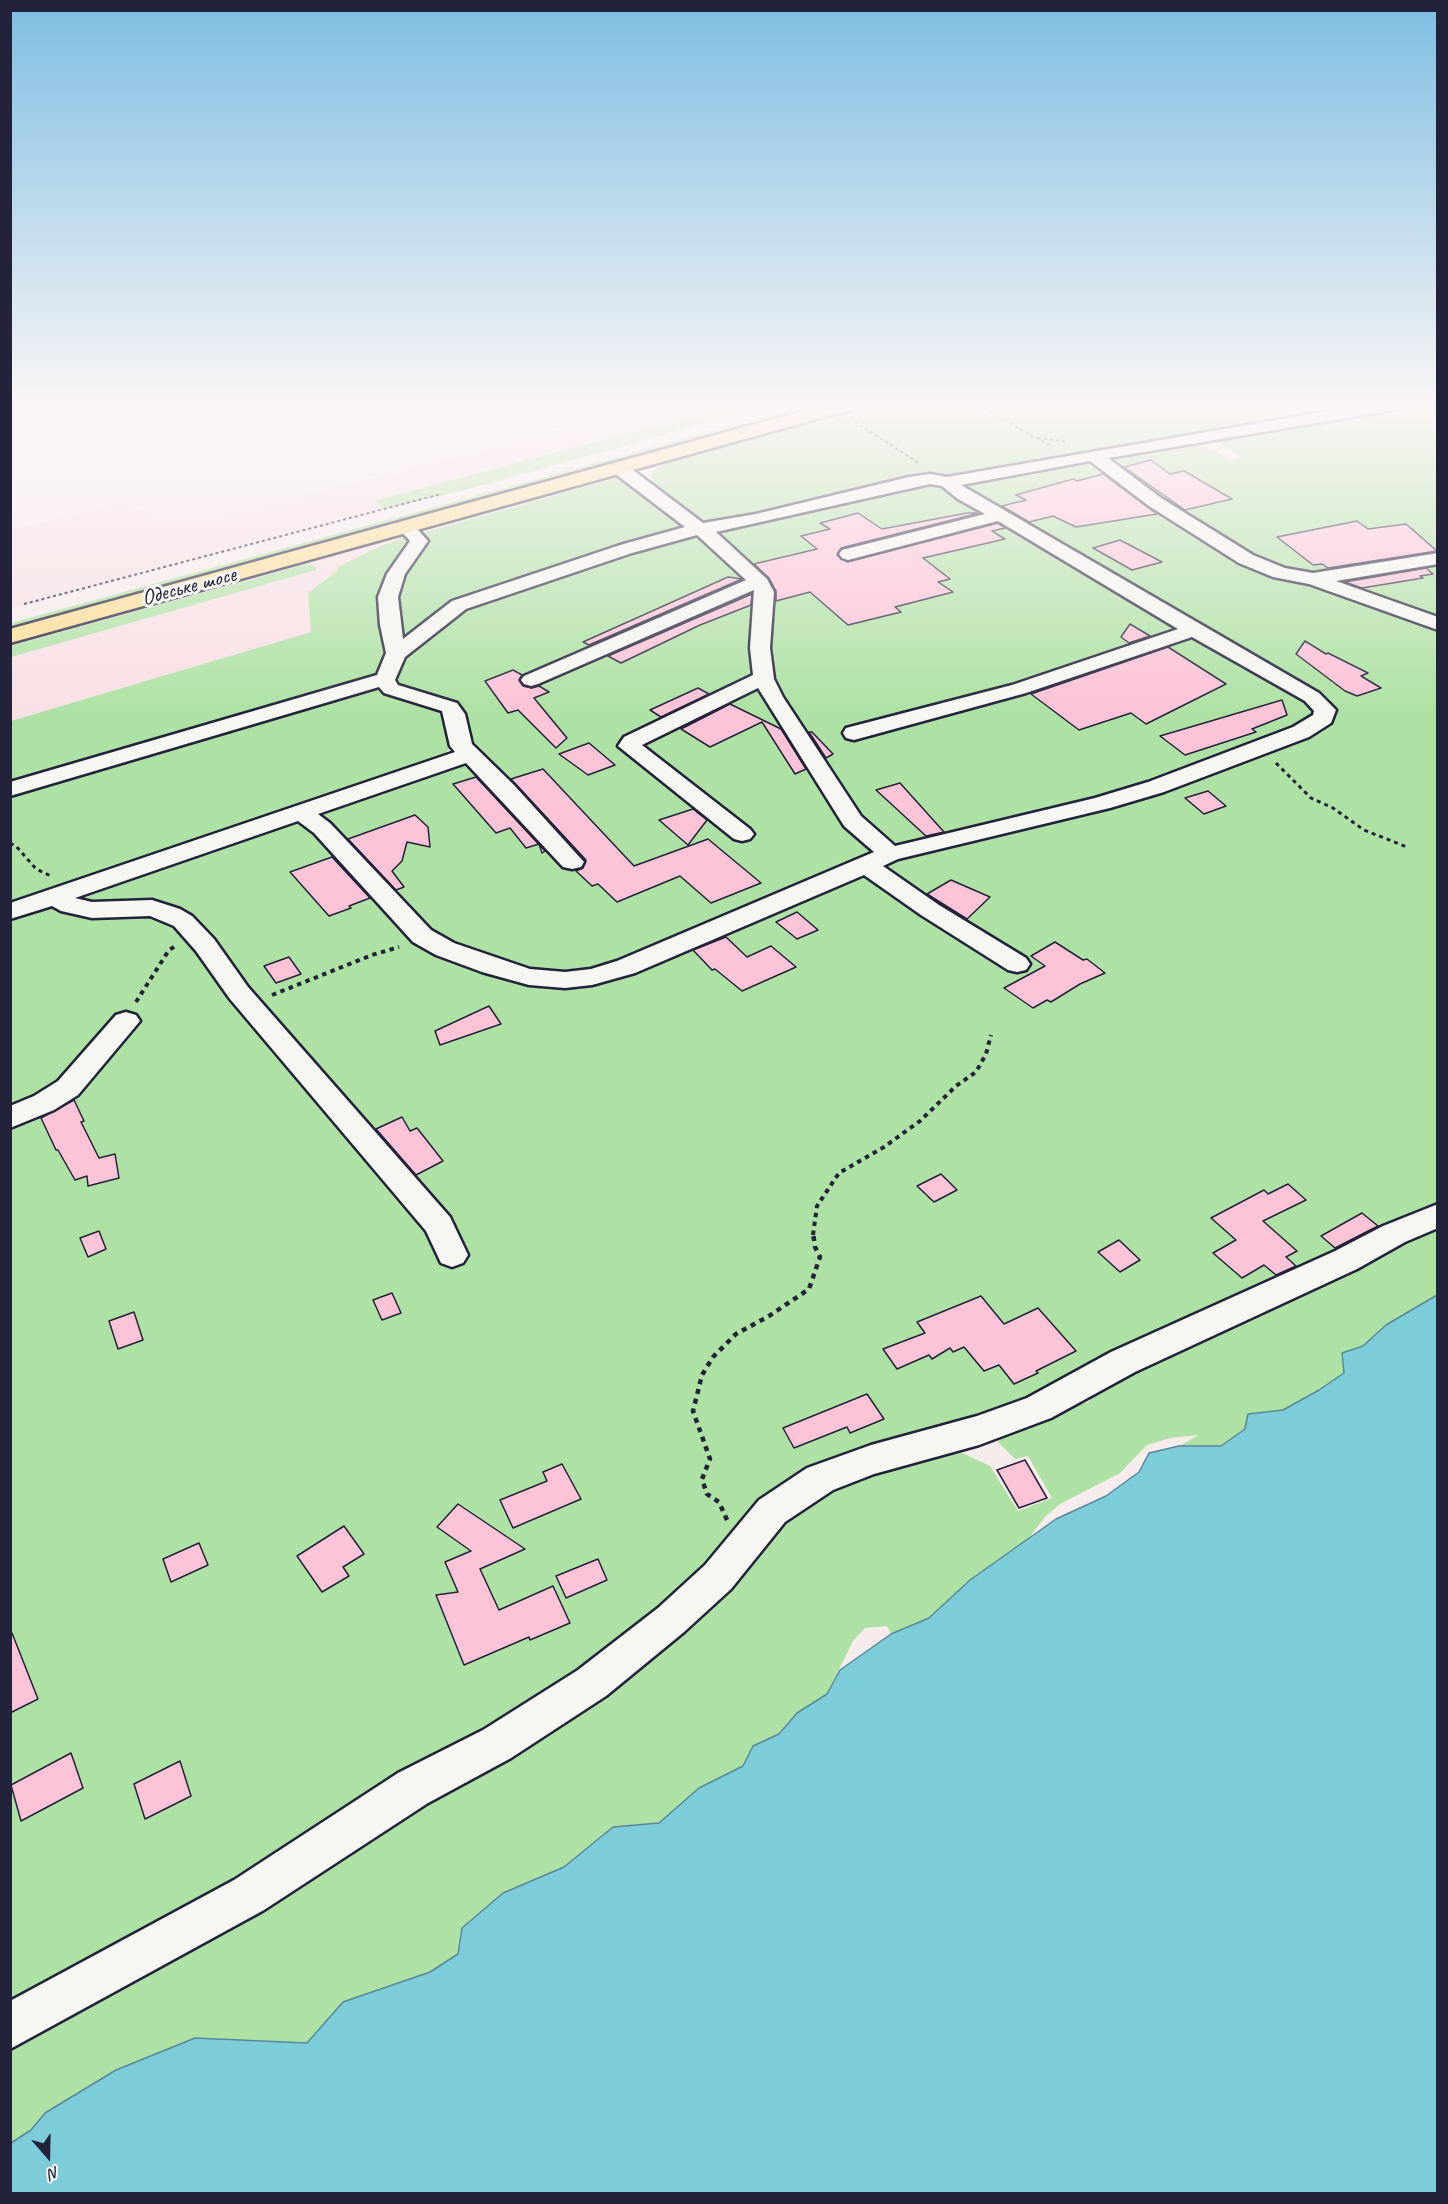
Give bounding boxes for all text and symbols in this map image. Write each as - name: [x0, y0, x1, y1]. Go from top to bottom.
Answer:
- street label: Одеське шосе: [139, 562, 239, 612]
- north arrow: [18, 2126, 78, 2186]
- text: N: [46, 2162, 62, 2184]

